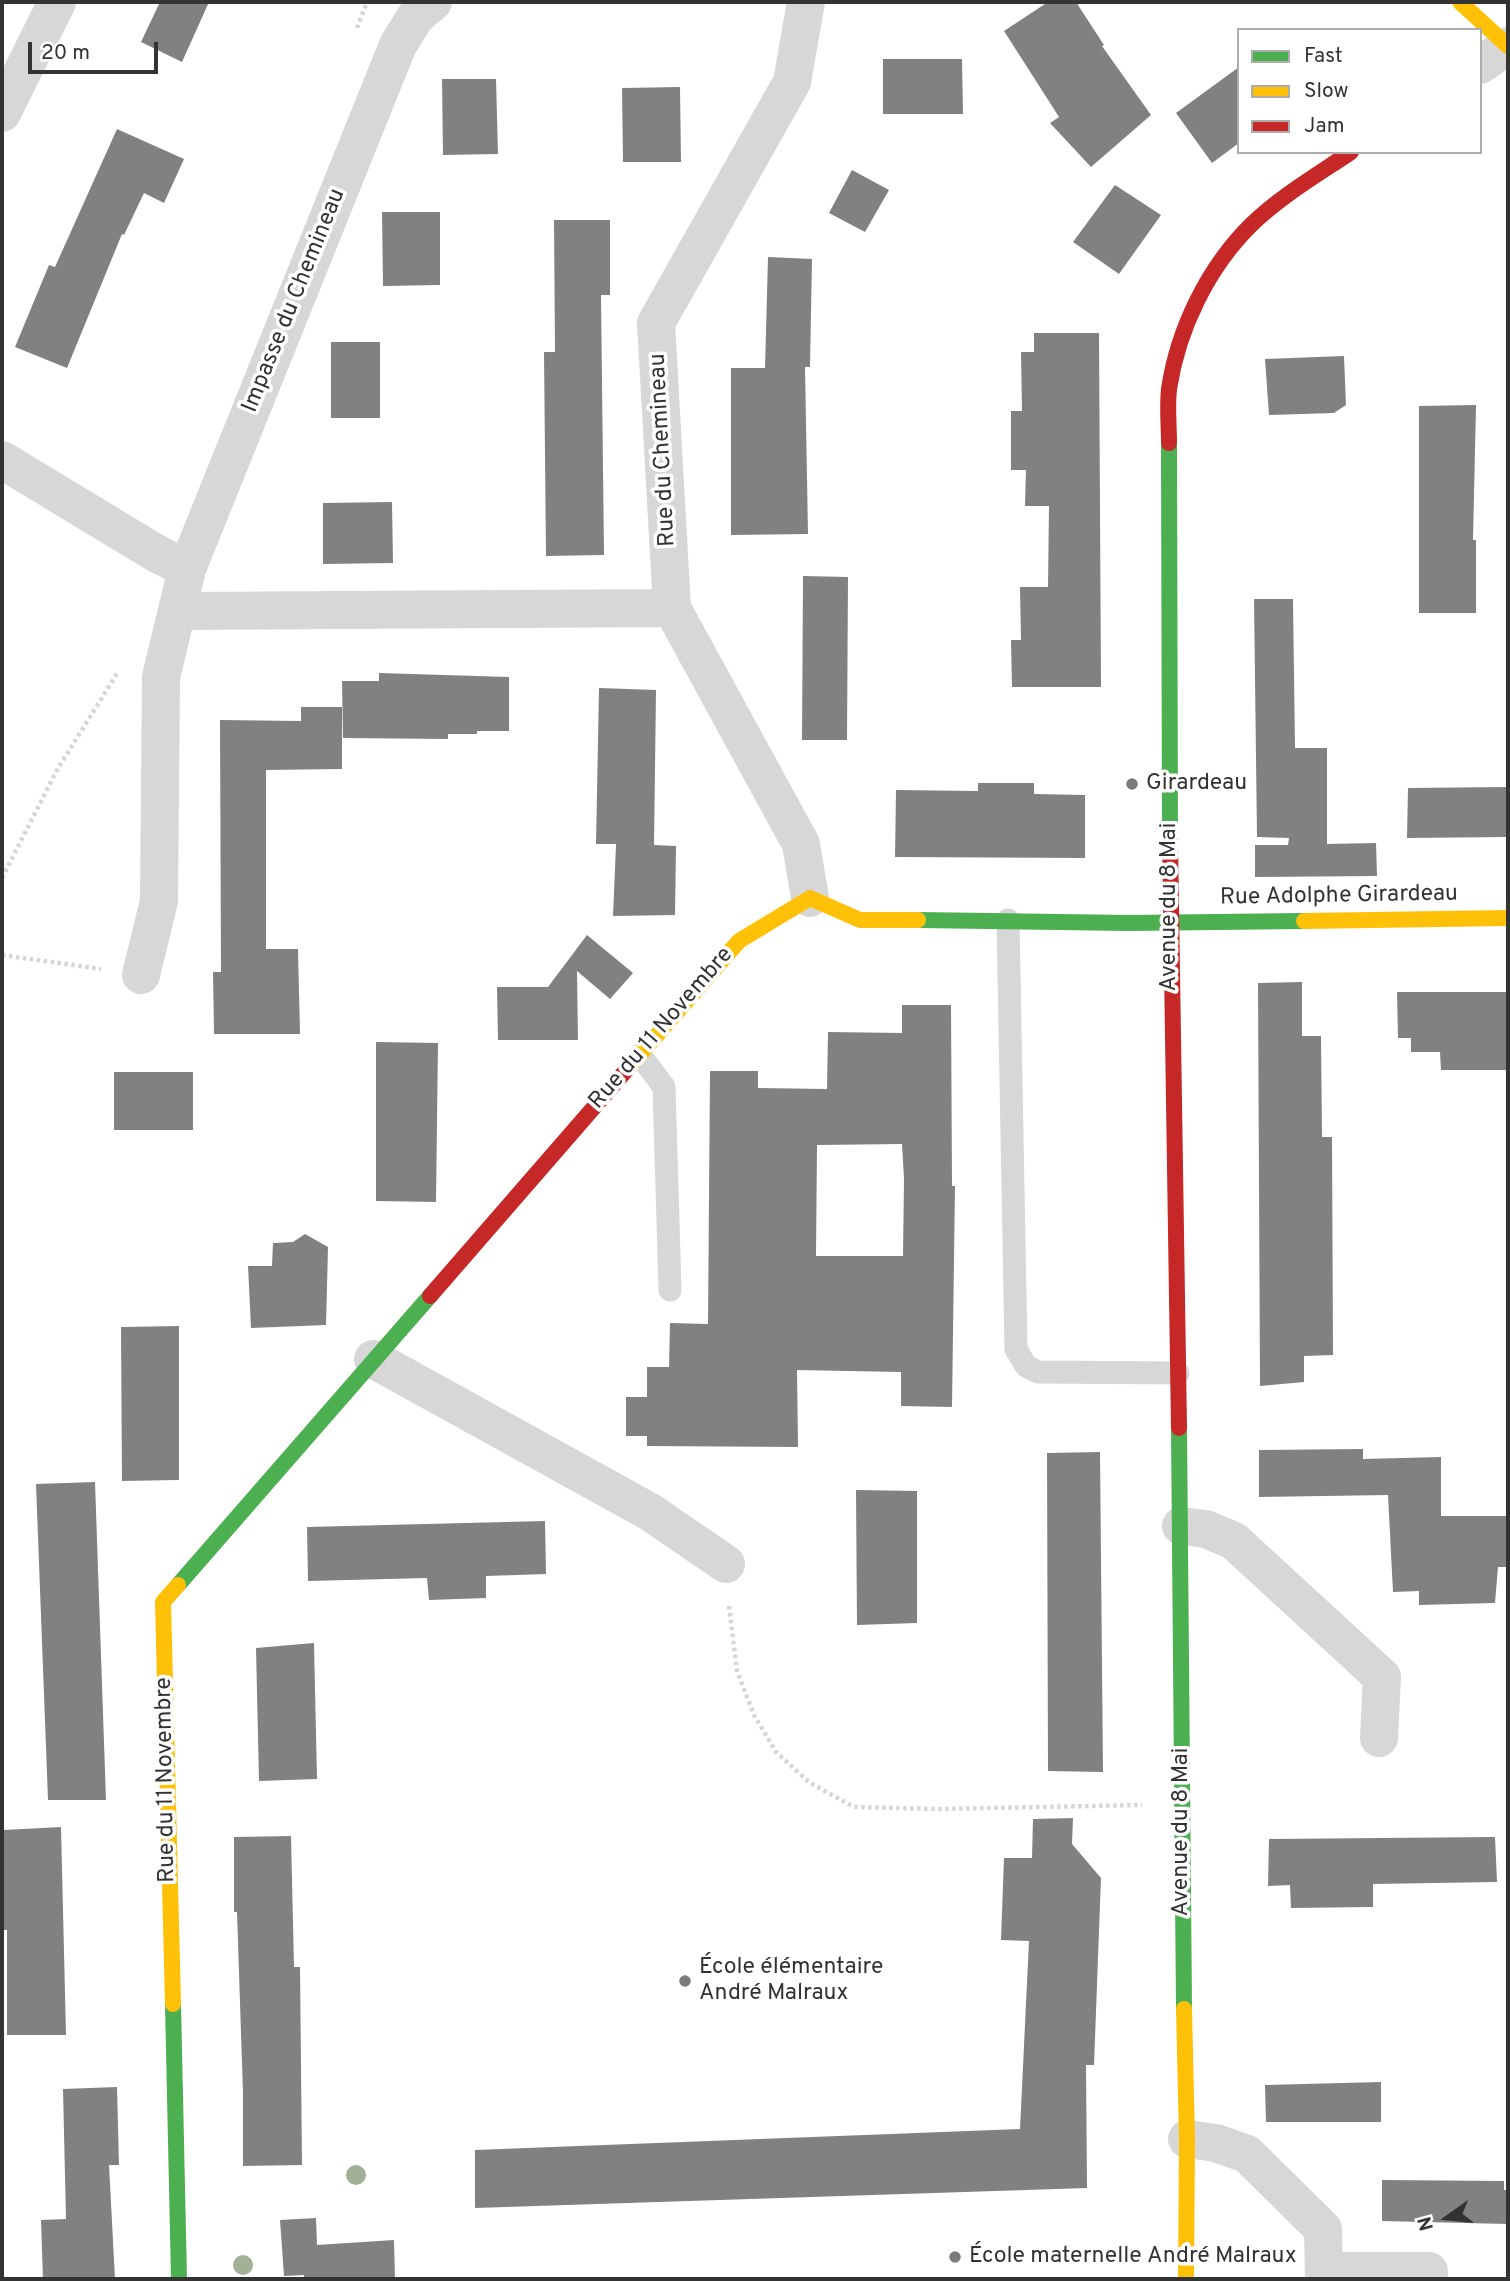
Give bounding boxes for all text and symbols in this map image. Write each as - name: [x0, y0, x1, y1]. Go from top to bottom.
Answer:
- scale bar: [32, 28, 161, 72]
- legend: [1237, 28, 1482, 154]
- text: 20 m: [41, 40, 90, 67]
- text: Fast: [1304, 43, 1343, 70]
- text: Slow: [1304, 78, 1349, 105]
- text: Jam: [1304, 113, 1345, 140]
- street label: Impasse du Chemineau: [237, 185, 353, 417]
- street label: Rue du Chemineau: [645, 353, 683, 547]
- place label: Girardeau: [1146, 770, 1247, 798]
- marker: Girardeau: [1124, 776, 1140, 792]
- street label: Avenue du 8 Mai: [1156, 823, 1184, 991]
- street label: Rue Adolphe Girardeau: [1220, 881, 1458, 913]
- street label: Rue du 11 Novembre: [584, 942, 740, 1116]
- street label: Rue du 11 Novembre: [151, 1677, 183, 1883]
- street label: Avenue du 8 Mai: [1168, 1748, 1196, 1916]
- place label: École élémentaire André Malraux: [699, 1954, 883, 2008]
- marker: École élémentaire André Malraux: [677, 1973, 693, 1989]
- north arrow: [1412, 2183, 1482, 2253]
- text: N: [1413, 2214, 1440, 2233]
- place label: École maternelle André Malraux: [969, 2243, 1297, 2271]
- marker: École maternelle André Malraux: [947, 2249, 963, 2265]

